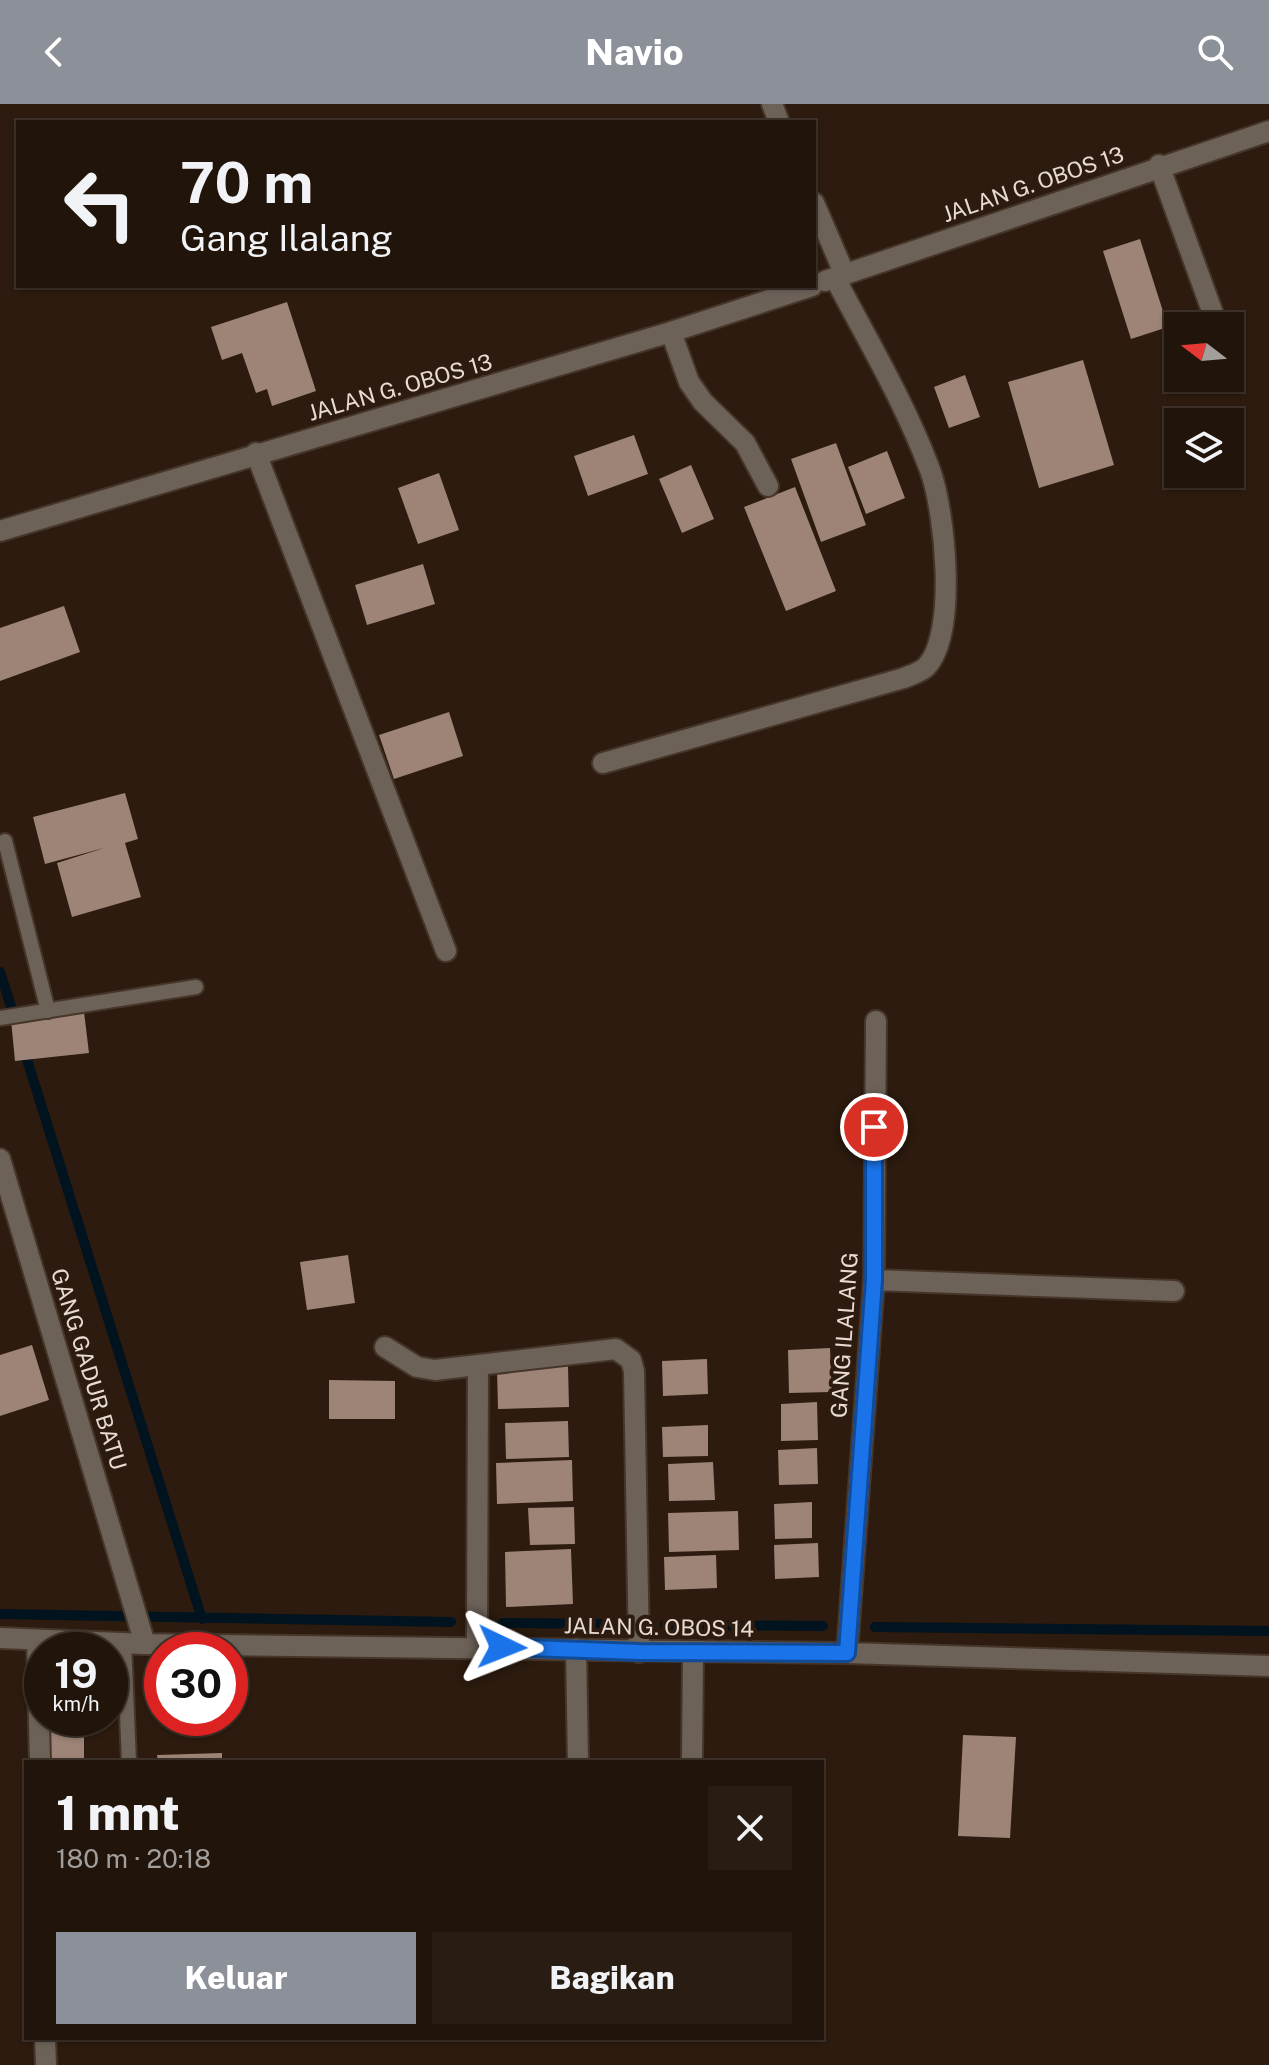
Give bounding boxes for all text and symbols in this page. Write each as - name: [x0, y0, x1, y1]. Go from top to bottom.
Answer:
- icon: back: [32, 30, 76, 74]
- icon: search: [1193, 30, 1237, 74]
- text: Navio: [585, 31, 684, 73]
- street label: JALAN G. OBOS 13: [939, 141, 1127, 227]
- text: 70 m: [180, 150, 313, 216]
- icon: left: [48, 152, 152, 256]
- text: Gang Ilalang: [180, 217, 393, 259]
- north arrow: [1164, 312, 1244, 392]
- map controls: [1164, 312, 1244, 488]
- street label: JALAN G. OBOS 13: [305, 348, 495, 426]
- button: layers: [1164, 408, 1244, 488]
- pin: [840, 1093, 908, 1161]
- icon: arrive: [852, 1105, 896, 1149]
- street label: GANG ILALANG: [825, 1251, 863, 1419]
- street label: GANG GADUR BATU: [46, 1265, 132, 1473]
- position arrow: [460, 1605, 544, 1689]
- street label: JALAN G. OBOS 14: [564, 1612, 754, 1642]
- speed limit sign: 30: [144, 1632, 248, 1736]
- text: 19: [54, 1650, 98, 1697]
- text: km/h: [52, 1692, 100, 1716]
- text: 1 mnt: [56, 1784, 180, 1841]
- button: close: [708, 1786, 792, 1870]
- text: 180 m · 20:18: [56, 1843, 211, 1874]
- button: Keluar: [56, 1932, 416, 2024]
- button: Bagikan: [432, 1932, 792, 2024]

